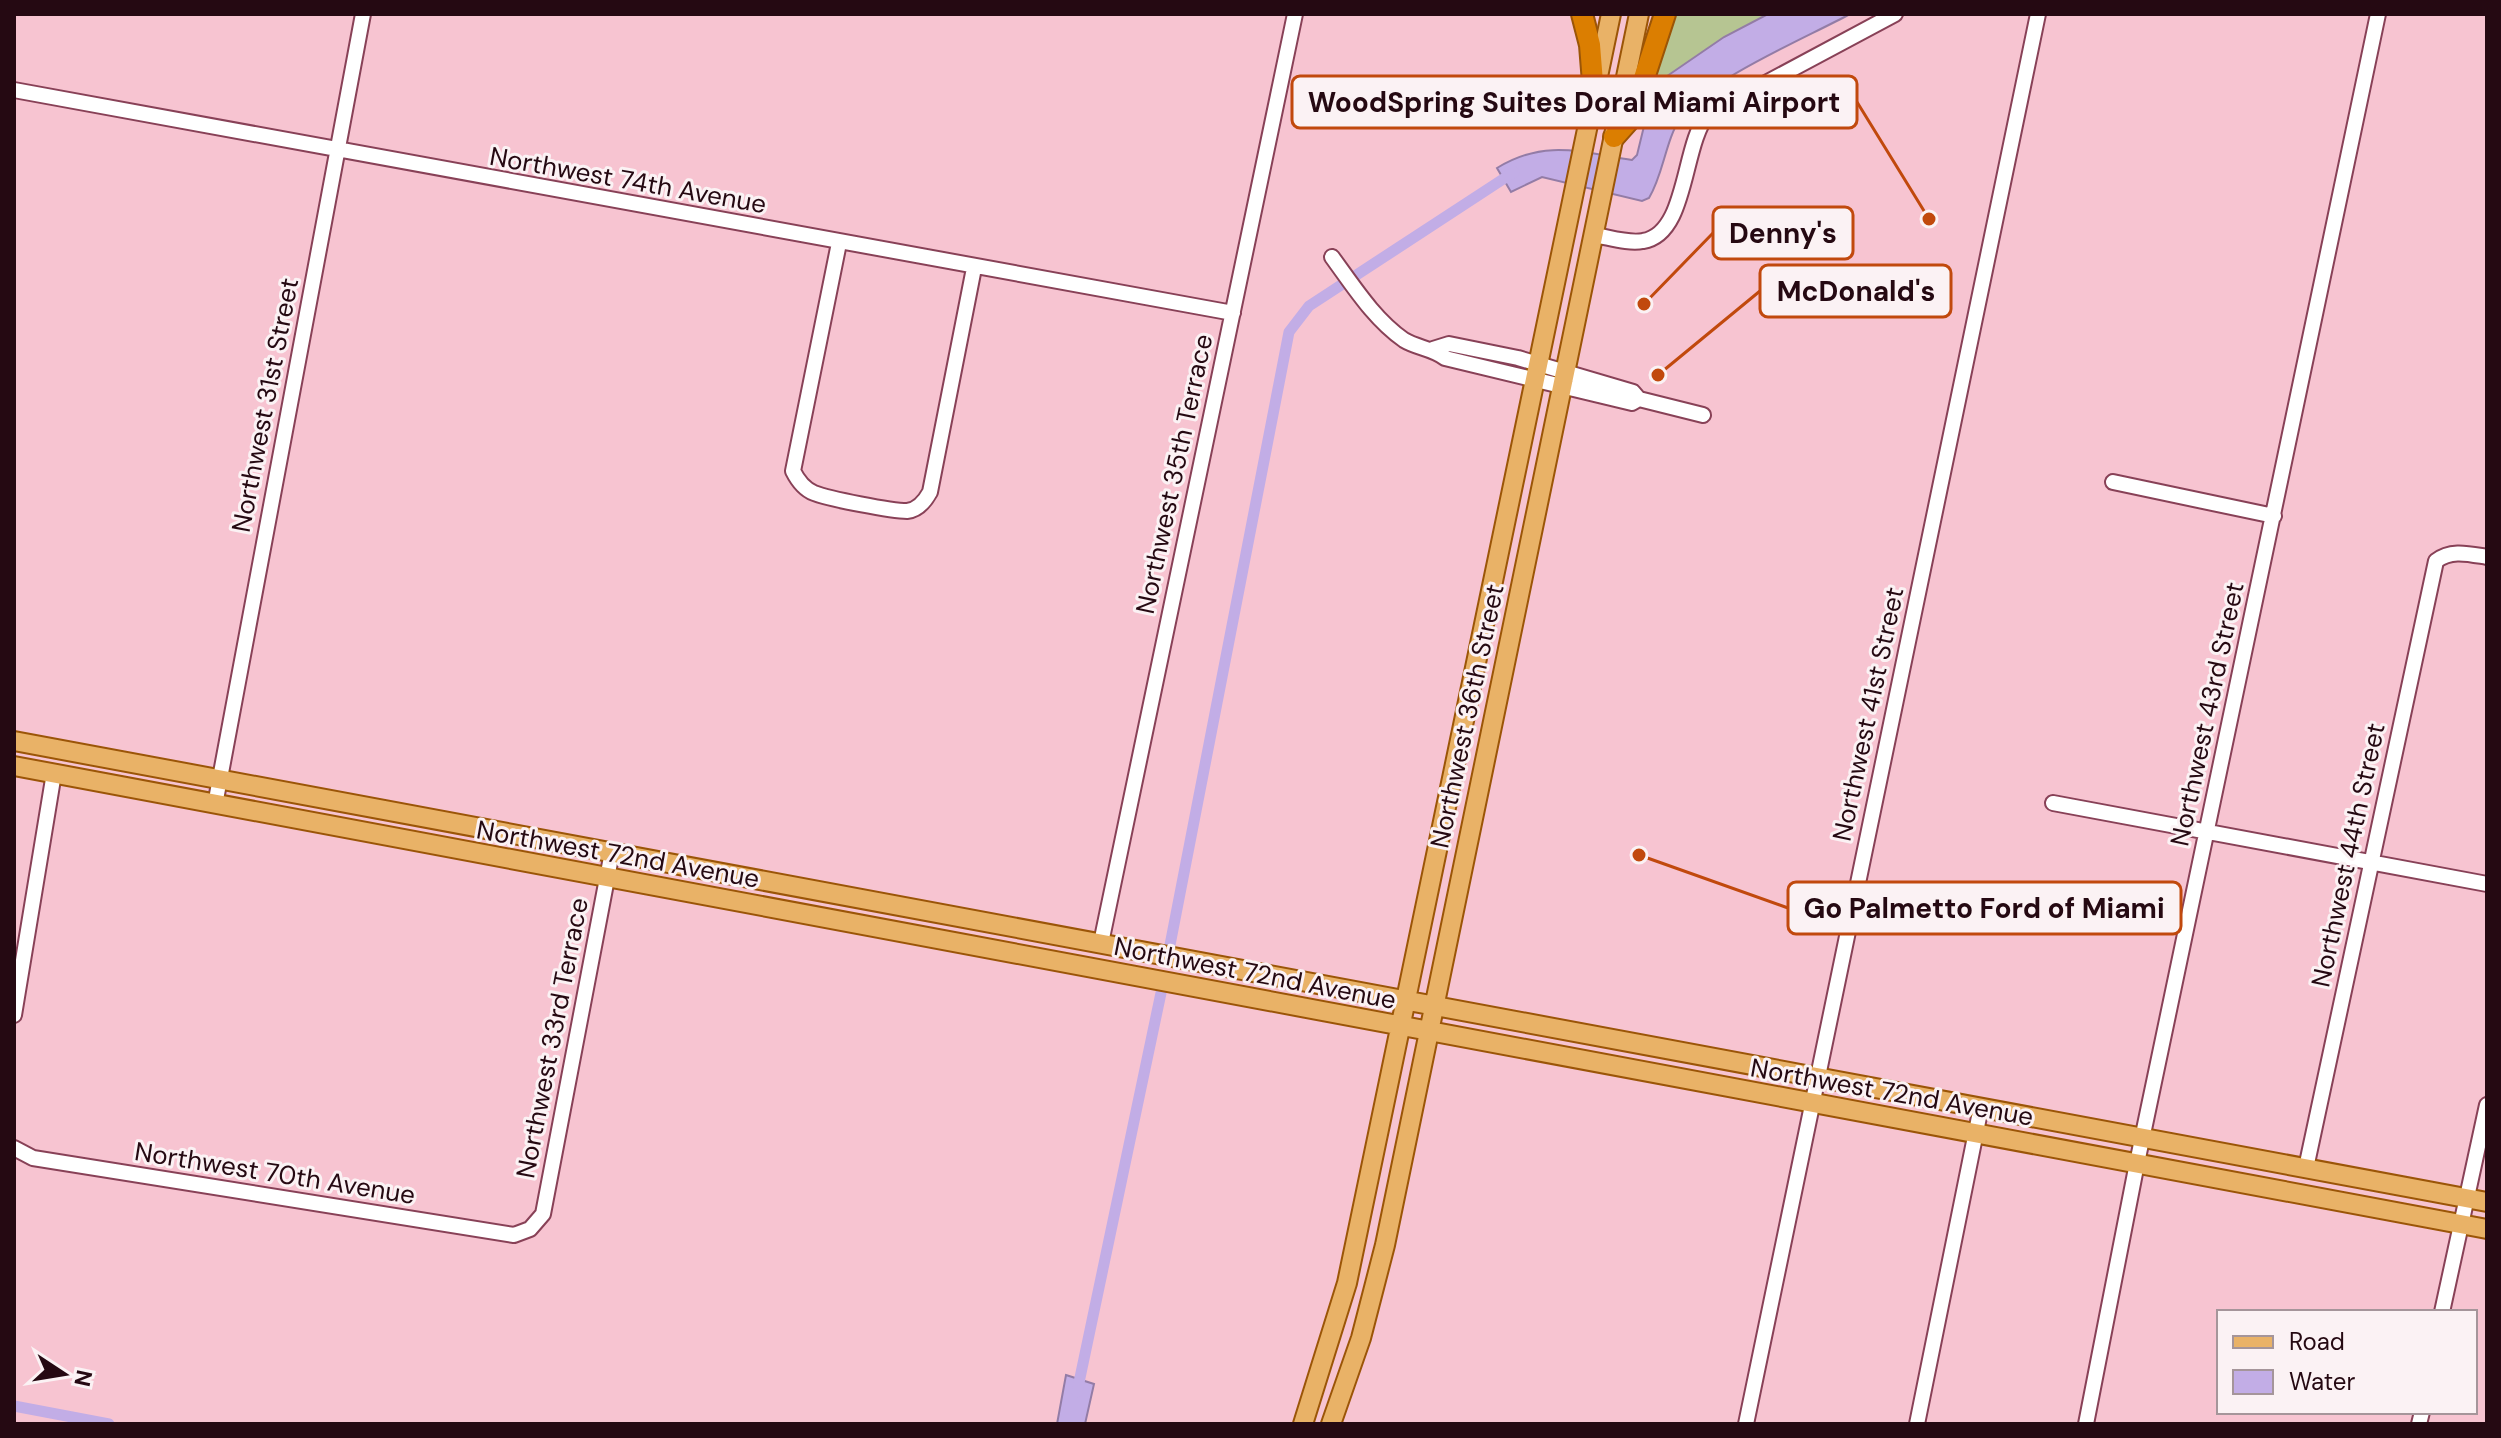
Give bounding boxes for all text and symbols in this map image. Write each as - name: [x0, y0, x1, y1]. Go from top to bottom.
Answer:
- callout: WoodSpring Suites Doral Miami Airport: [1292, 76, 1857, 128]
- text: WoodSpring Suites Doral Miami Airport: [1308, 84, 1840, 121]
- street label: Northwest 74th Avenue: [487, 139, 769, 221]
- callout: Denny's: [1713, 207, 1853, 259]
- text: Denny's: [1729, 215, 1837, 252]
- callout: McDonald's: [1760, 265, 1951, 317]
- text: McDonald's: [1777, 273, 1935, 310]
- street label: Northwest 31st Street: [224, 275, 306, 535]
- street label: Northwest 35th Terrace: [1128, 331, 1220, 617]
- street label: Northwest 43rd Street: [2162, 579, 2252, 849]
- street label: Northwest 36th Street: [1422, 581, 1512, 851]
- street label: Northwest 41st Street: [1824, 584, 1912, 844]
- street label: Northwest 44th Street: [2303, 720, 2393, 990]
- street label: Northwest 72nd Avenue: [474, 812, 762, 896]
- callout: Go Palmetto Ford of Miami: [1788, 882, 2181, 934]
- text: Go Palmetto Ford of Miami: [1803, 890, 2165, 927]
- street label: Northwest 33rd Terrace: [508, 895, 596, 1181]
- street label: Northwest 72nd Avenue: [1111, 929, 1399, 1017]
- street label: Northwest 72nd Avenue: [1748, 1050, 2036, 1134]
- street label: Northwest 70th Avenue: [132, 1134, 418, 1212]
- legend: [2217, 1310, 2477, 1414]
- text: Road: [2289, 1326, 2345, 1357]
- north arrow: [24, 1334, 104, 1414]
- text: Water: [2289, 1366, 2355, 1397]
- text: N: [67, 1367, 99, 1389]

